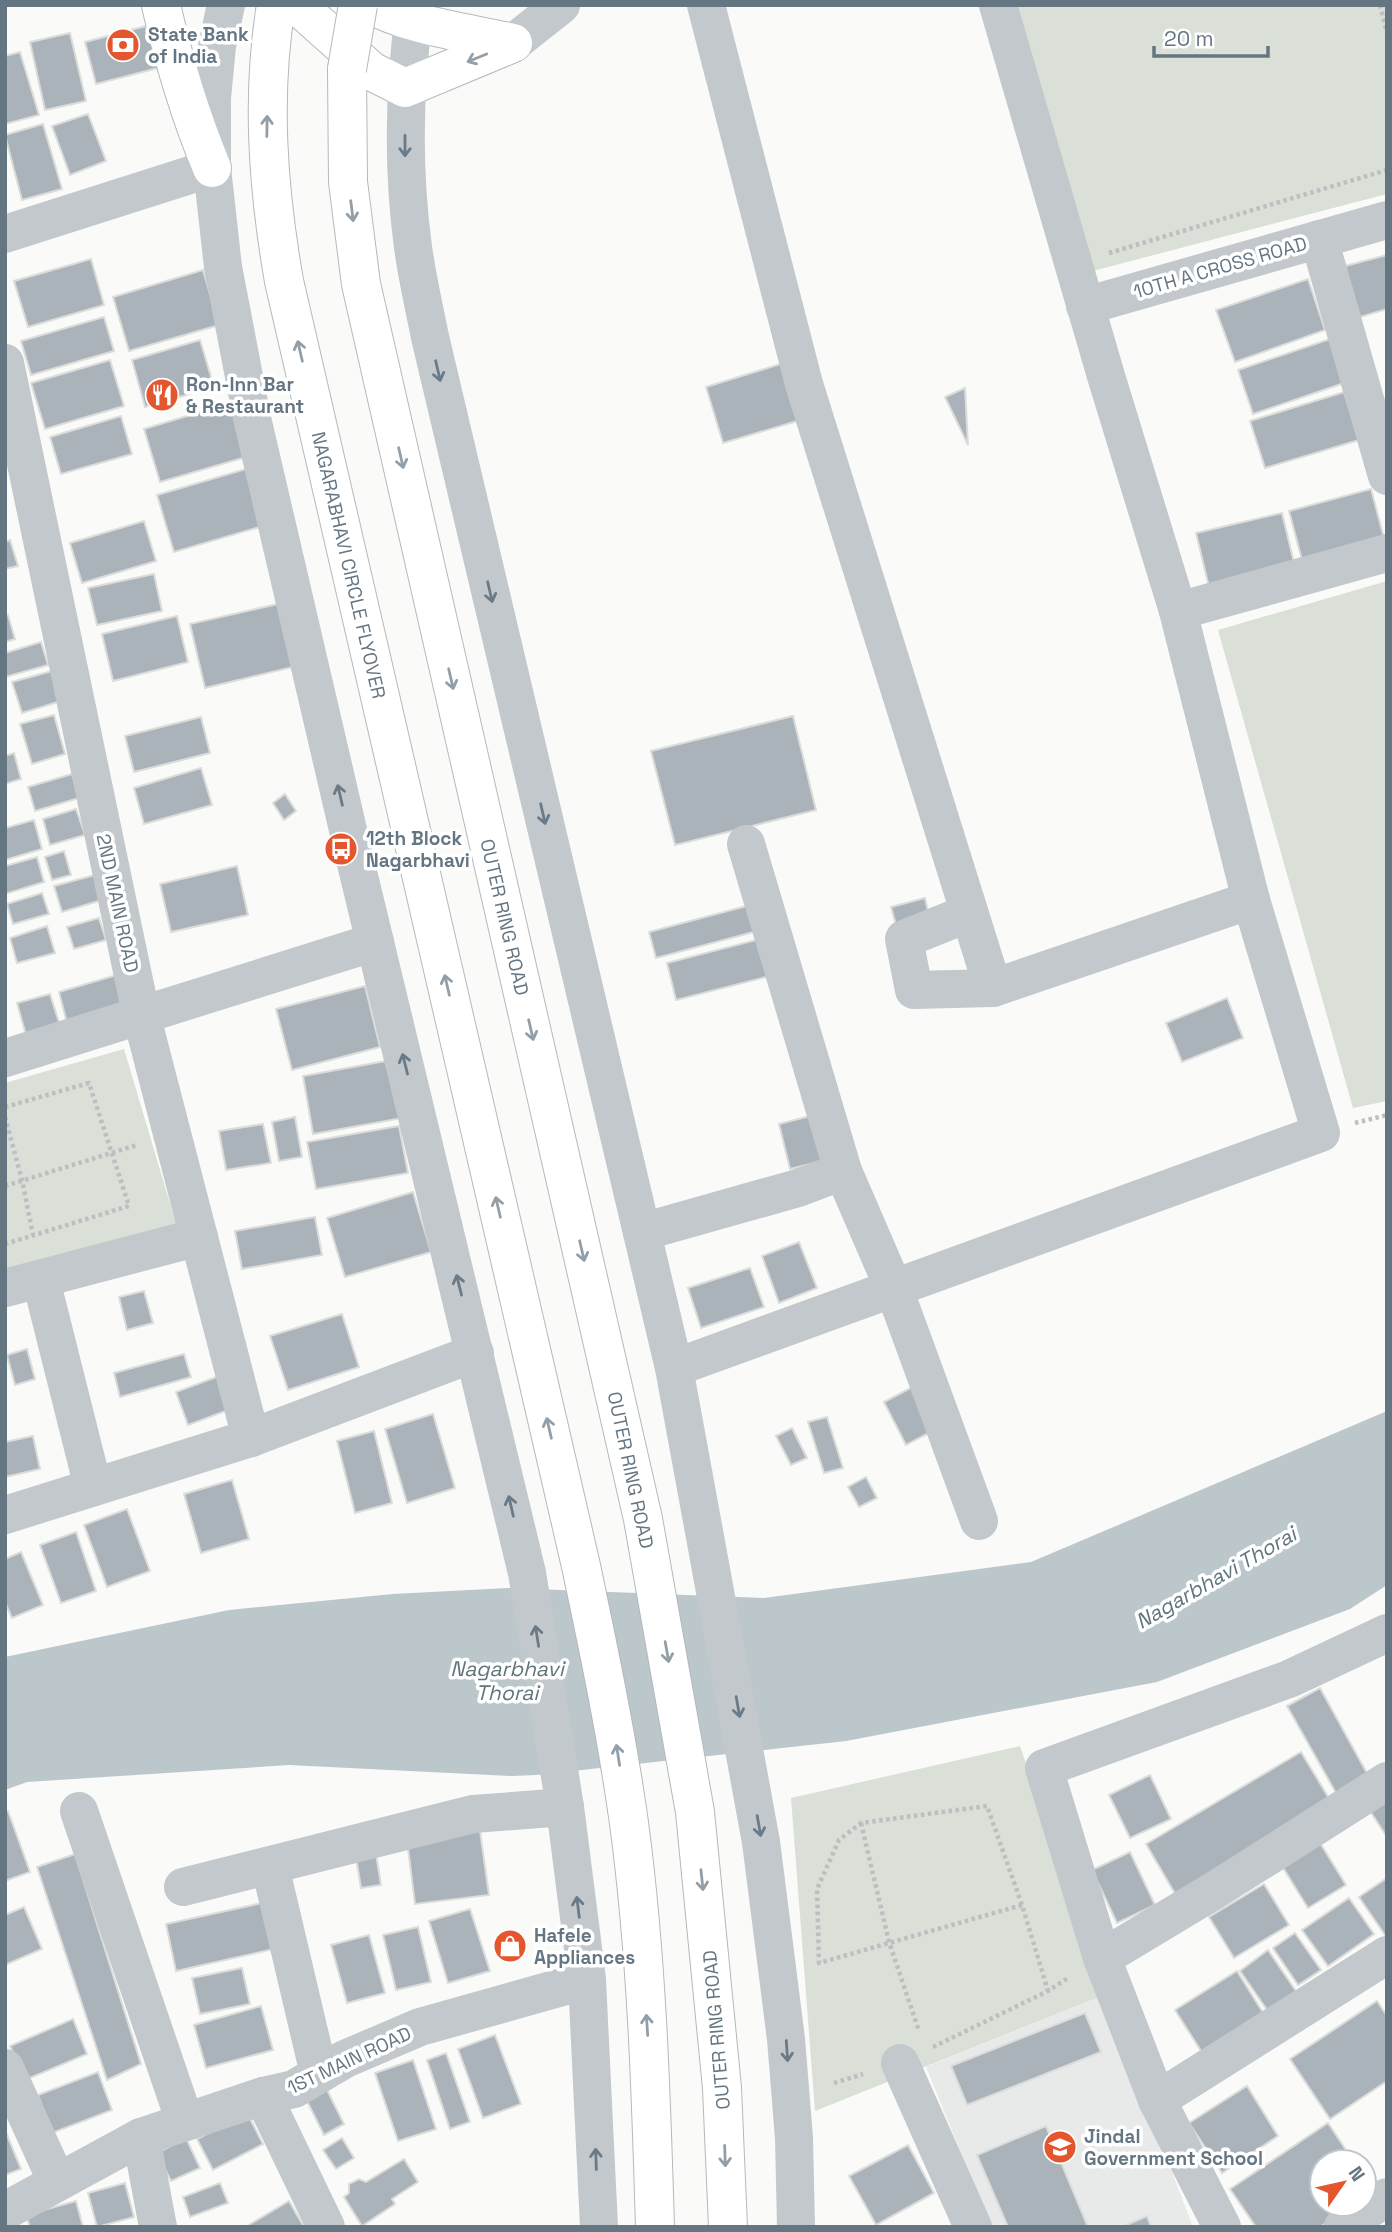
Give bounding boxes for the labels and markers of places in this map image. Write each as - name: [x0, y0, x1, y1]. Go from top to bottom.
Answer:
- place label: State Bank of India: [148, 22, 249, 69]
- bank icon: State Bank of India: [104, 26, 142, 64]
- place label: Ron-Inn Bar & Restaurant: [186, 372, 304, 419]
- restaurant icon: Ron-Inn Bar & Restaurant: [143, 376, 181, 414]
- place label: 12th Block Nagarbhavi: [366, 826, 470, 873]
- bus stop icon: 12th Block Nagarbhavi: [322, 830, 360, 868]
- place label: Hafele Appliances: [534, 1923, 635, 1970]
- shop icon: Hafele Appliances: [491, 1927, 529, 1965]
- place label: Jindal Government School: [1084, 2124, 1263, 2171]
- school or university icon: Jindal Government School: [1041, 2128, 1079, 2166]

